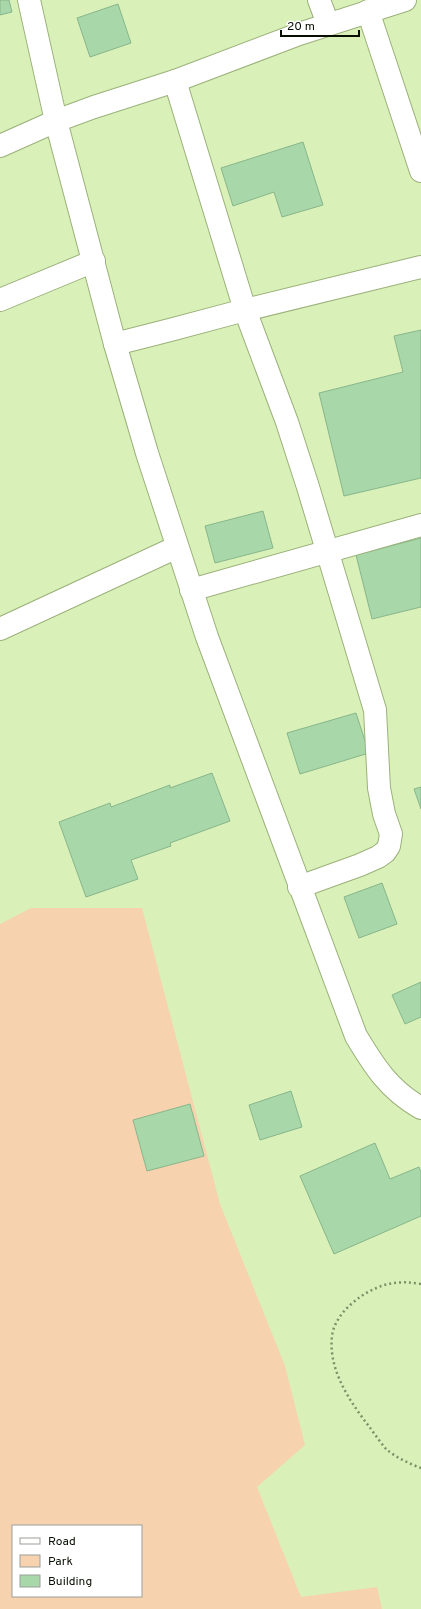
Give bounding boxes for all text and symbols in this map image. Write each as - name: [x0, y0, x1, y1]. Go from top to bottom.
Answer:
- scale bar: [281, 12, 359, 38]
- text: 20 m: [287, 19, 315, 35]
- legend: [12, 1525, 142, 1597]
- text: Road: [48, 1534, 76, 1550]
- text: Park: [48, 1554, 73, 1570]
- text: Building: [48, 1574, 92, 1590]

